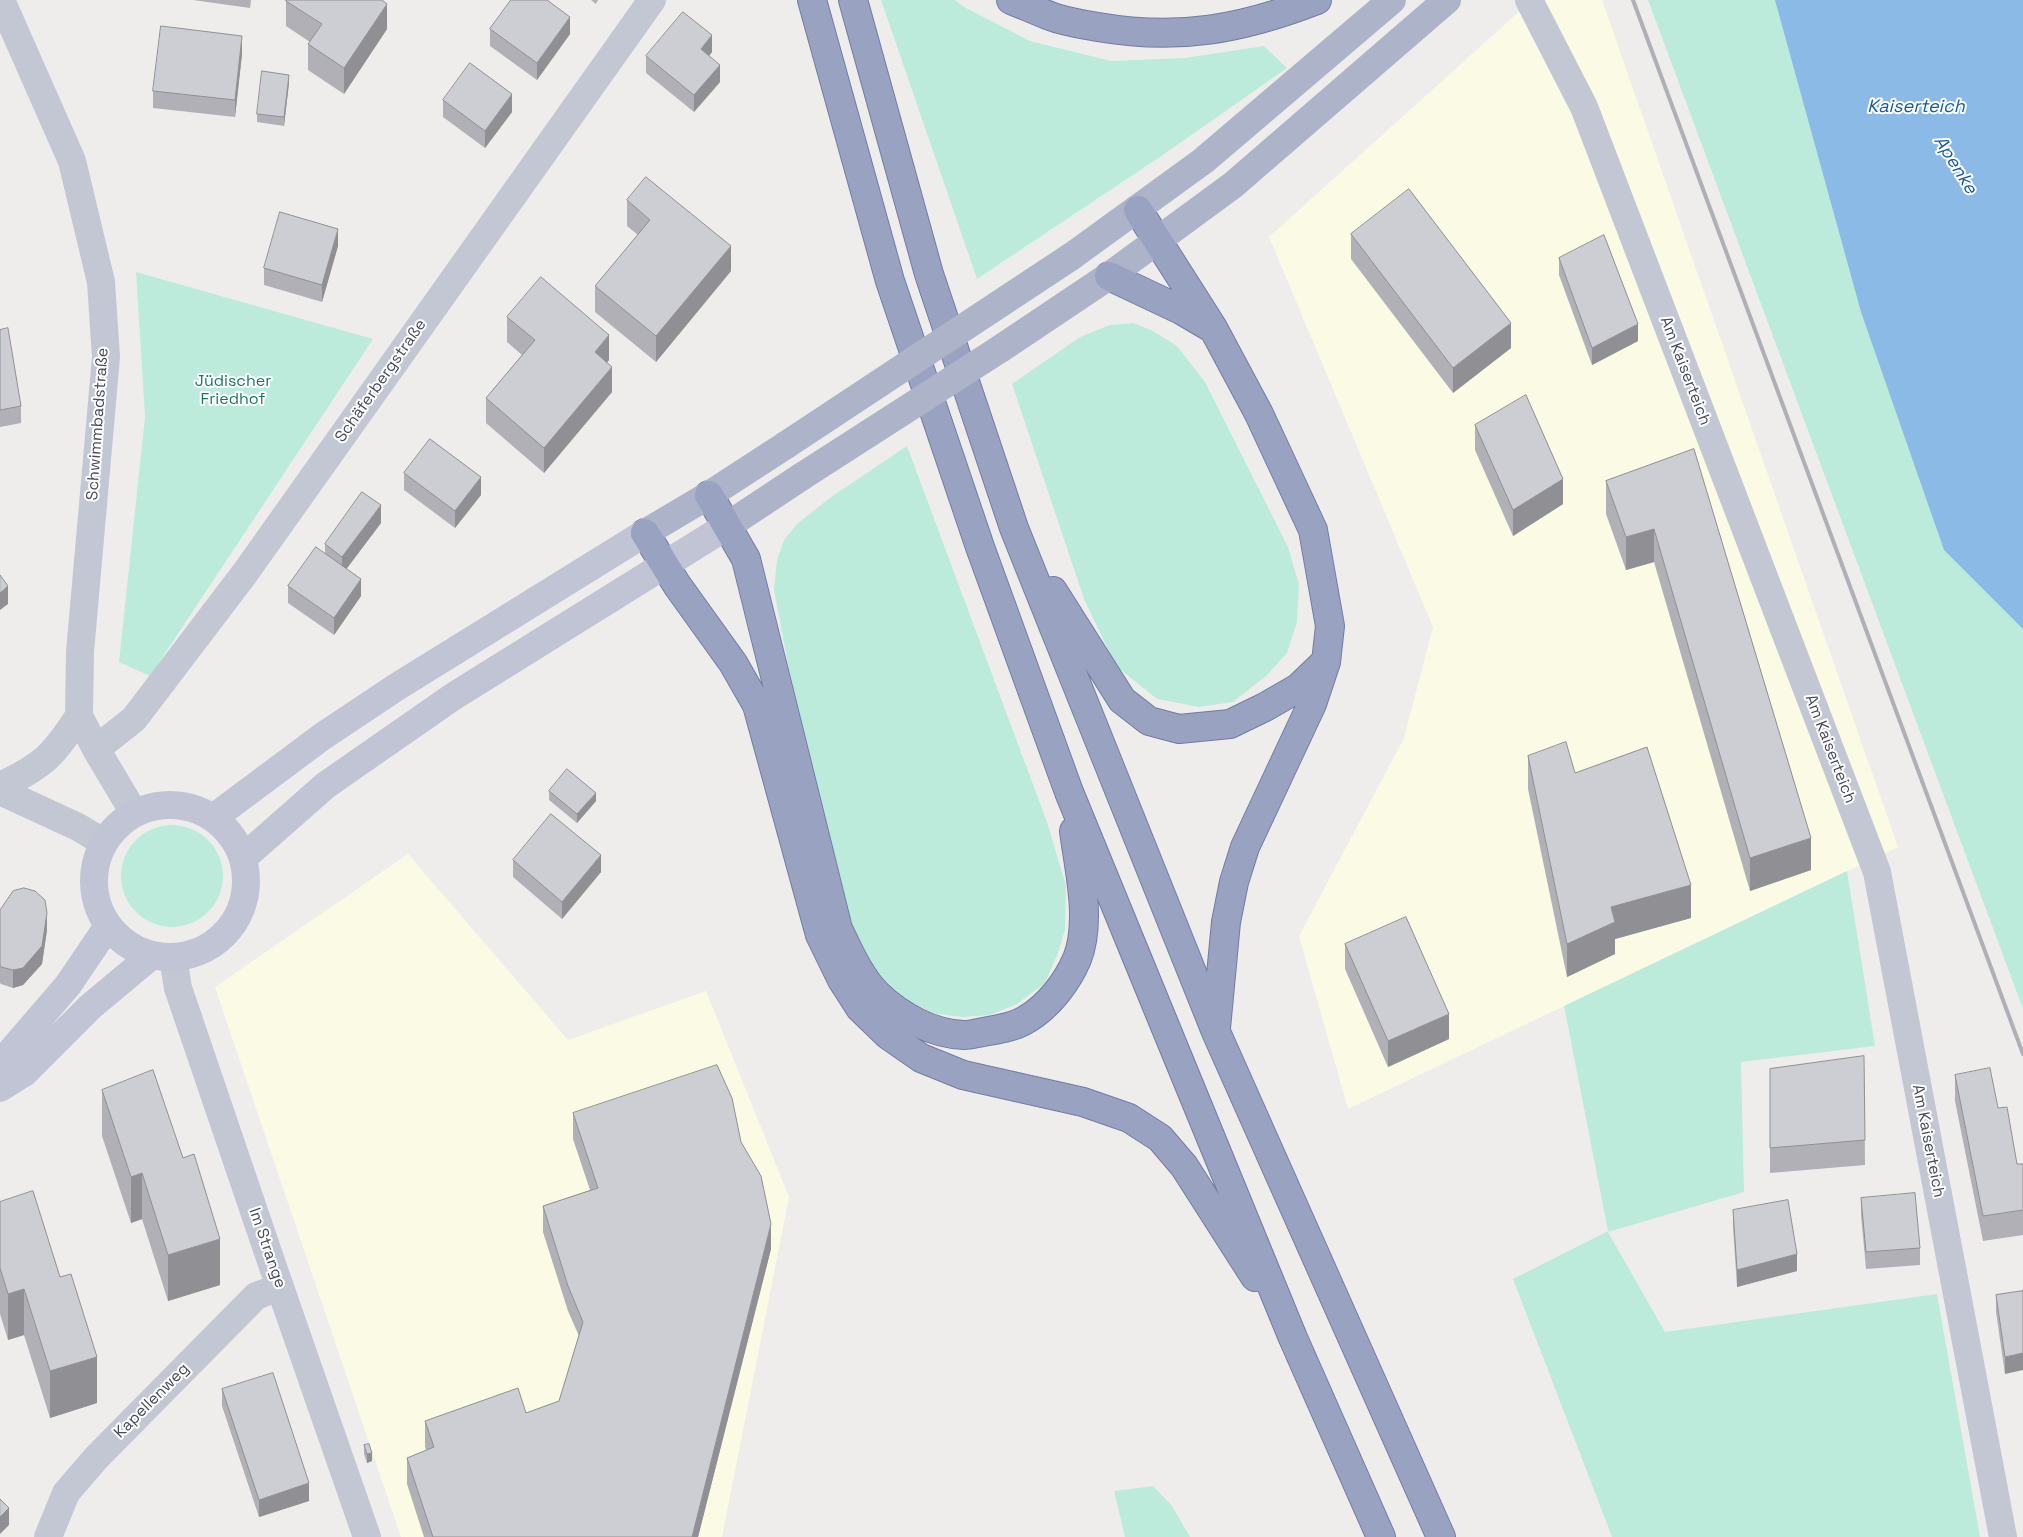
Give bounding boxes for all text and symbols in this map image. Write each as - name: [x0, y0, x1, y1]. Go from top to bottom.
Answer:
- water label: Kaiserteich: [1867, 96, 1965, 118]
- water label: Apenke: [1929, 132, 1981, 198]
- street label: Am Kaiserteich: [1656, 314, 1714, 428]
- street label: Schäferbergstraße: [331, 316, 431, 446]
- street label: Schwimmbadstraße: [83, 347, 113, 501]
- park label: Jüdischer Friedhof: [195, 372, 271, 410]
- street label: Am Kaiserteich: [1801, 692, 1859, 806]
- street label: Am Kaiserteich: [1908, 1083, 1948, 1199]
- street label: Im Strange: [244, 1205, 290, 1291]
- street label: Kapellenweg: [111, 1360, 193, 1442]

